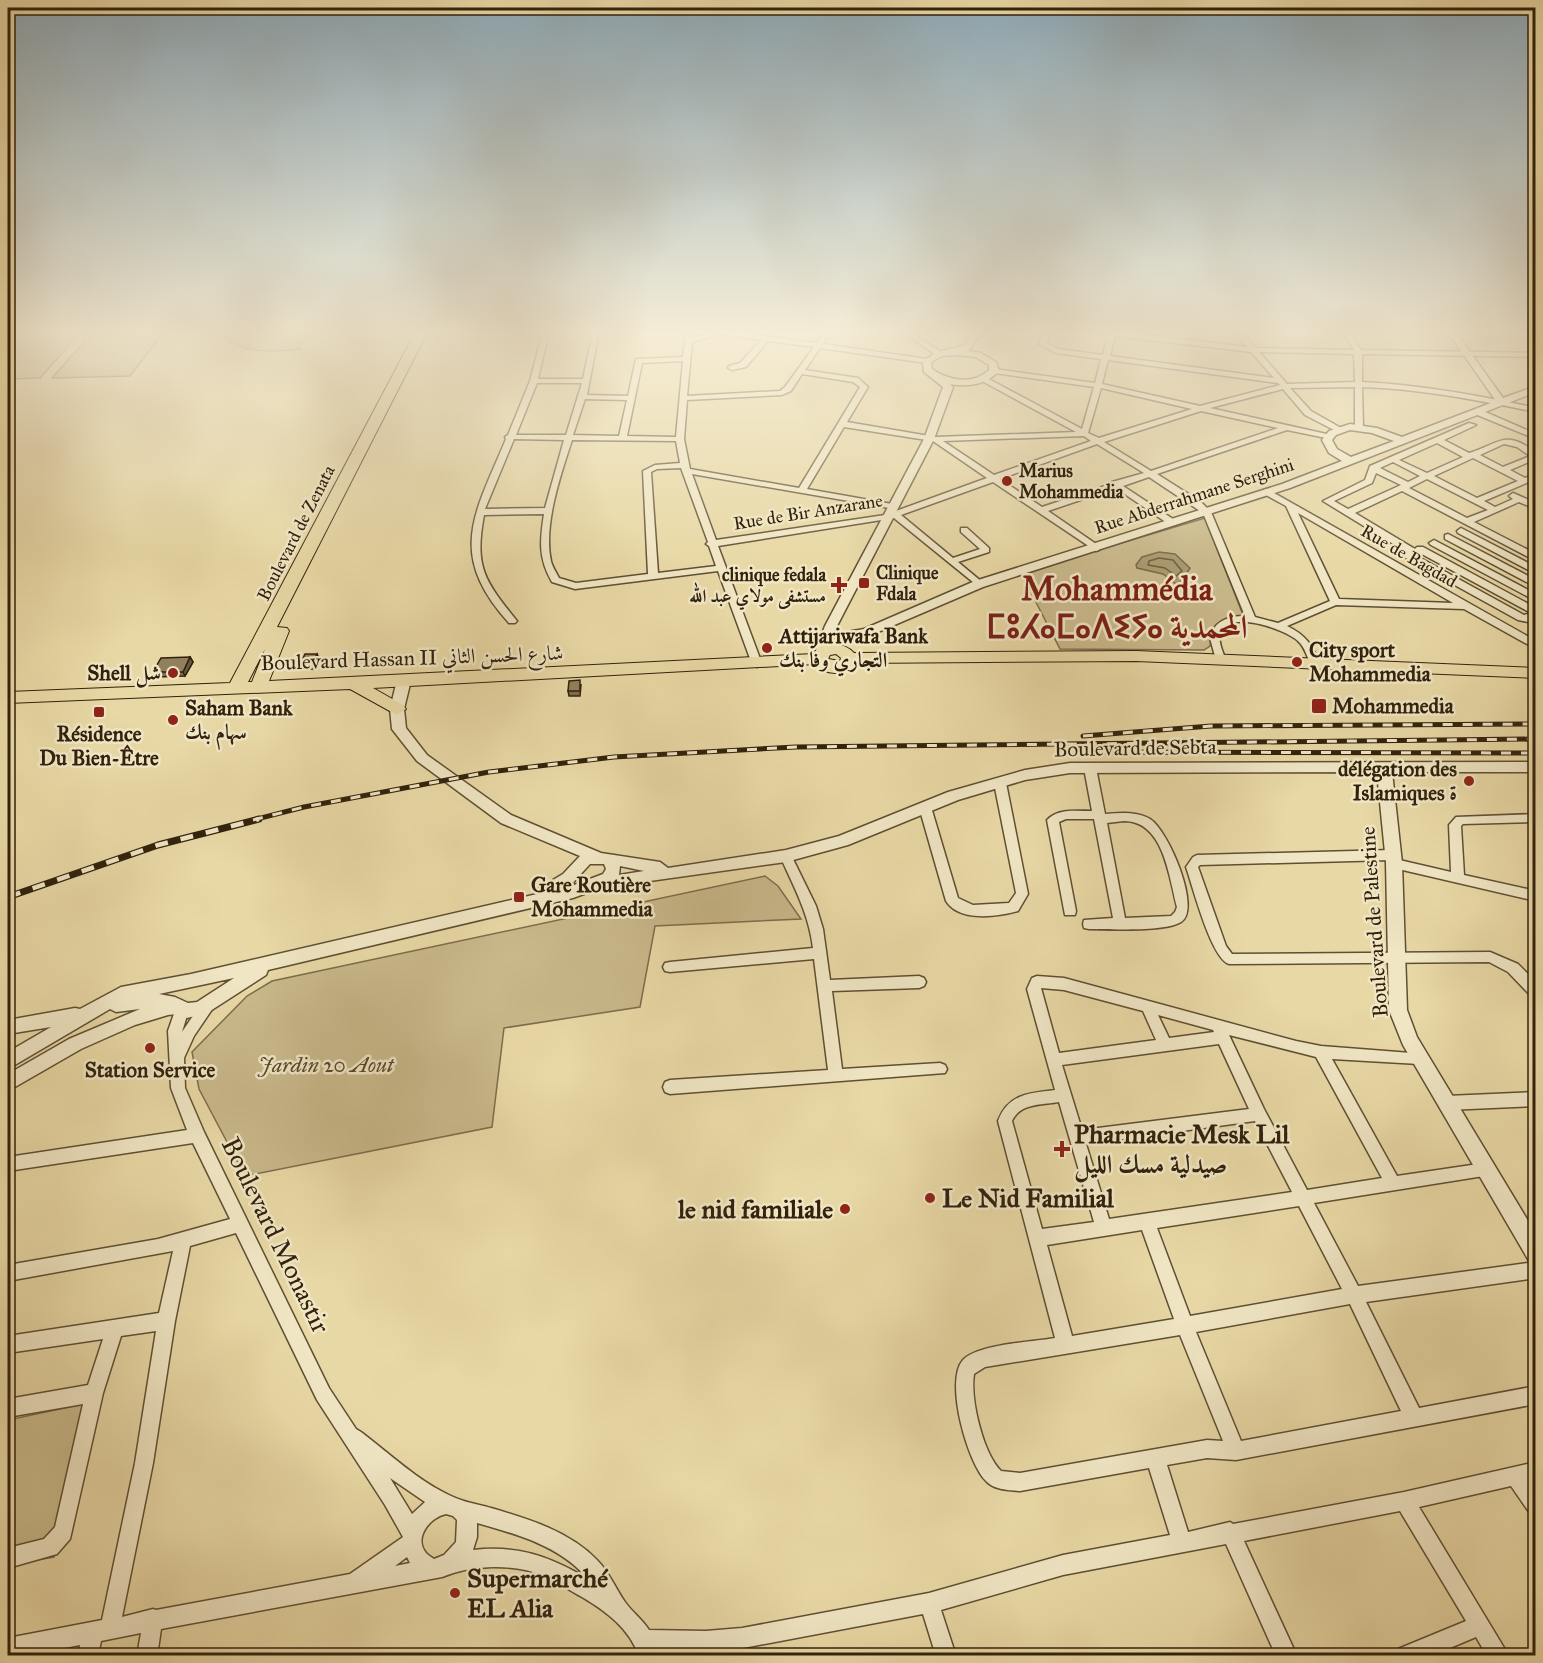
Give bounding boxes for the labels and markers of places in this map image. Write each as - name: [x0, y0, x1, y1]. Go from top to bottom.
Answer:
- place label: Marius Mohammedia: [1019, 460, 1124, 503]
- marker: Marius Mohammedia: [1000, 474, 1014, 488]
- place label: Clinique Fdala: [876, 562, 939, 605]
- place label: clinique fedala مستشفى مولاي عبد الله: [689, 564, 826, 611]
- marker: clinique fedala مستشفى مولاي عبد الله: [830, 576, 848, 594]
- marker: Clinique Fdala: [857, 576, 871, 590]
- place label: Attijariwafa Bank التجاري وفا بنك: [777, 623, 929, 677]
- place label: City sport Mohammedia: [1309, 637, 1432, 687]
- marker: Attijariwafa Bank التجاري وفا بنك: [760, 641, 774, 655]
- marker: City sport Mohammedia: [1290, 655, 1304, 669]
- place label: Shell شل: [87, 660, 161, 688]
- marker: Shell شل: [166, 666, 180, 680]
- place label: Mohammedia: [1332, 693, 1455, 719]
- place label: Saham Bank سهام بنك: [185, 695, 294, 751]
- marker: Mohammedia: [1310, 697, 1328, 715]
- marker: Résidence Du Bien-Être: [92, 705, 106, 719]
- marker: Saham Bank سهام بنك: [166, 713, 180, 727]
- place label: Résidence Du Bien-Être: [39, 721, 159, 771]
- place label: délégation des Islamiques ة: [1338, 756, 1457, 806]
- marker: délégation des Islamiques ة: [1462, 774, 1476, 788]
- place label: Gare Routière Mohammedia: [531, 872, 654, 922]
- marker: Gare Routière Mohammedia: [512, 890, 526, 904]
- marker: Station Service: [143, 1041, 157, 1055]
- place label: Station Service: [85, 1057, 216, 1083]
- place label: Pharmacie Mesk Lil صيدلية مسك الليل: [1074, 1118, 1290, 1183]
- marker: Pharmacie Mesk Lil صيدلية مسك الليل: [1055, 1142, 1069, 1156]
- place label: Le Nid Familial: [942, 1182, 1115, 1214]
- marker: Le Nid Familial: [923, 1191, 937, 1205]
- place label: le nid familiale: [677, 1193, 833, 1225]
- marker: le nid familiale: [838, 1202, 852, 1216]
- place label: Supermarché EL Alia: [467, 1562, 609, 1624]
- marker: Supermarché EL Alia: [448, 1586, 462, 1600]

